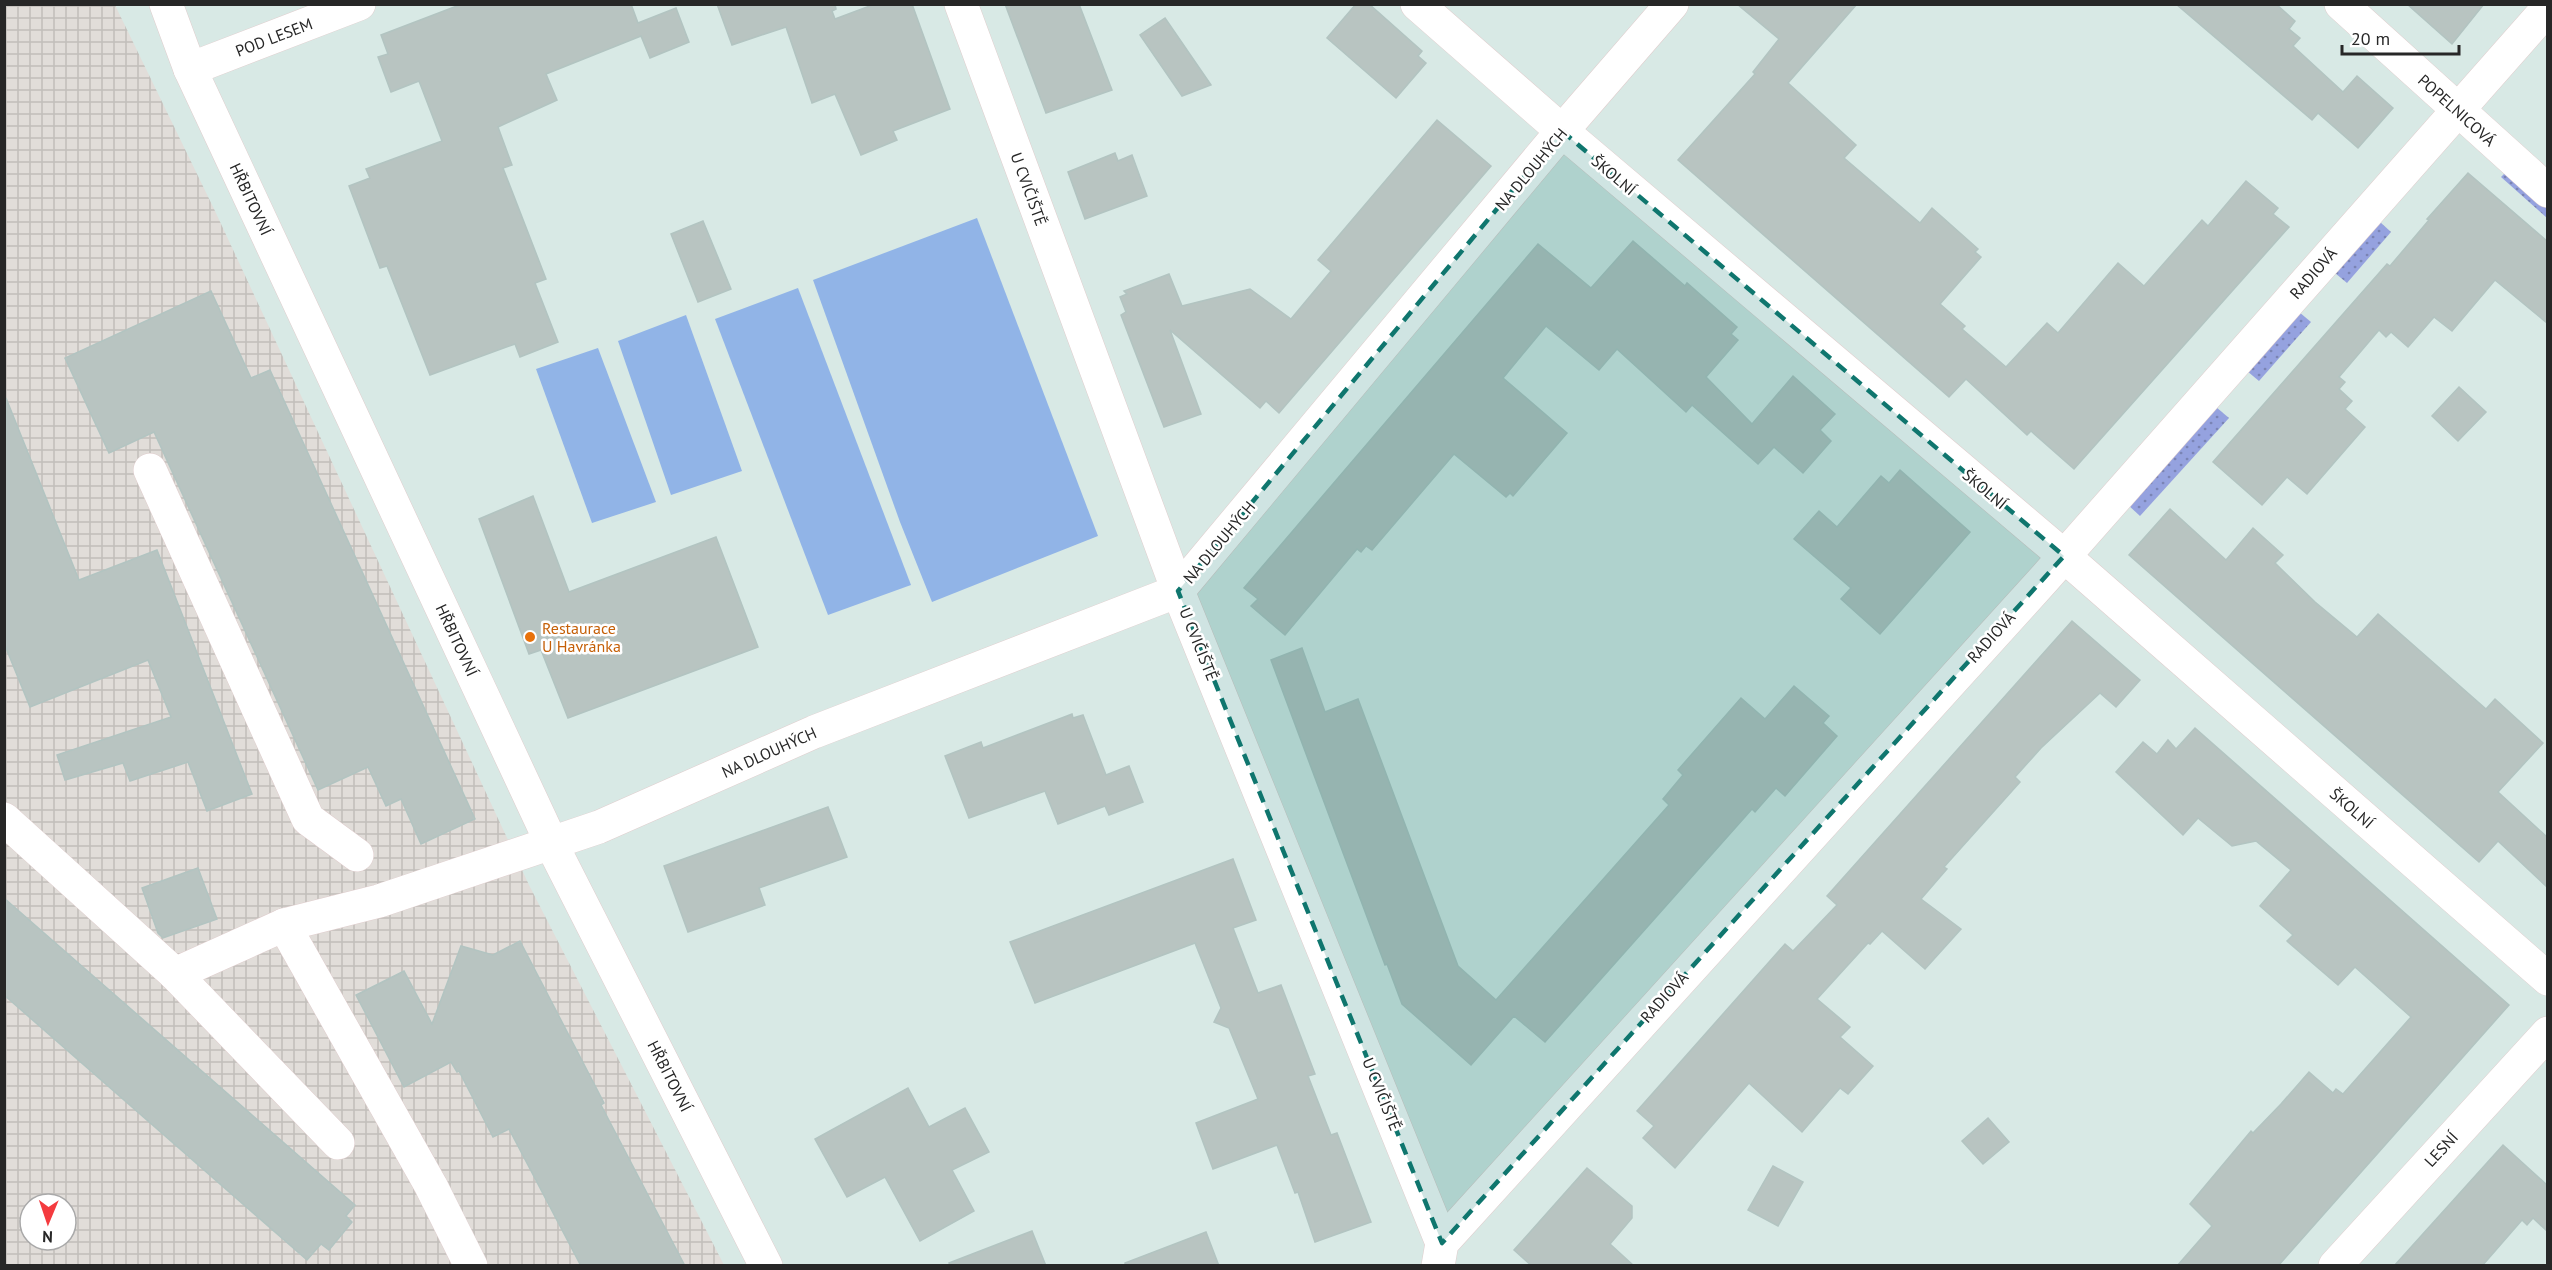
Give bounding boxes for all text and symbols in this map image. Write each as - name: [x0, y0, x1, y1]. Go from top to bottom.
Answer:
- street label: POD LESEM: [233, 13, 315, 61]
- scale bar: [2342, 18, 2459, 56]
- text: 20 m: [2351, 27, 2390, 50]
- street label: POPELNICOVÁ: [2414, 70, 2501, 151]
- street label: NA DLOUHÝCH: [1491, 124, 1571, 214]
- street label: U CVIČIŠTĚ: [1006, 149, 1052, 229]
- street label: ŠKOLNÍ: [1588, 151, 1641, 200]
- street label: HŘBITOVNÍ: [226, 160, 277, 239]
- street label: RADIOVÁ: [2285, 243, 2341, 303]
- street label: ŠKOLNÍ: [1959, 465, 2012, 514]
- street label: NA DLOUHÝCH: [1179, 497, 1259, 587]
- street label: HŘBITOVNÍ: [432, 601, 483, 680]
- street label: U CVIČIŠTĚ: [1175, 605, 1223, 683]
- street label: RADIOVÁ: [1963, 607, 2020, 667]
- place label: Restaurace U Havránka: [542, 618, 621, 656]
- marker: Restaurace U Havránka: [523, 630, 537, 644]
- street label: NA DLOUHÝCH: [718, 722, 820, 782]
- street label: ŠKOLNÍ: [2326, 783, 2378, 833]
- street label: RADIOVÁ: [1636, 967, 1693, 1027]
- street label: HŘBITOVNÍ: [644, 1037, 697, 1115]
- street label: U CVIČIŠTĚ: [1358, 1055, 1406, 1133]
- street label: LESNÍ: [2420, 1127, 2462, 1171]
- north arrow: [18, 1192, 78, 1252]
- text: N: [42, 1227, 53, 1247]

